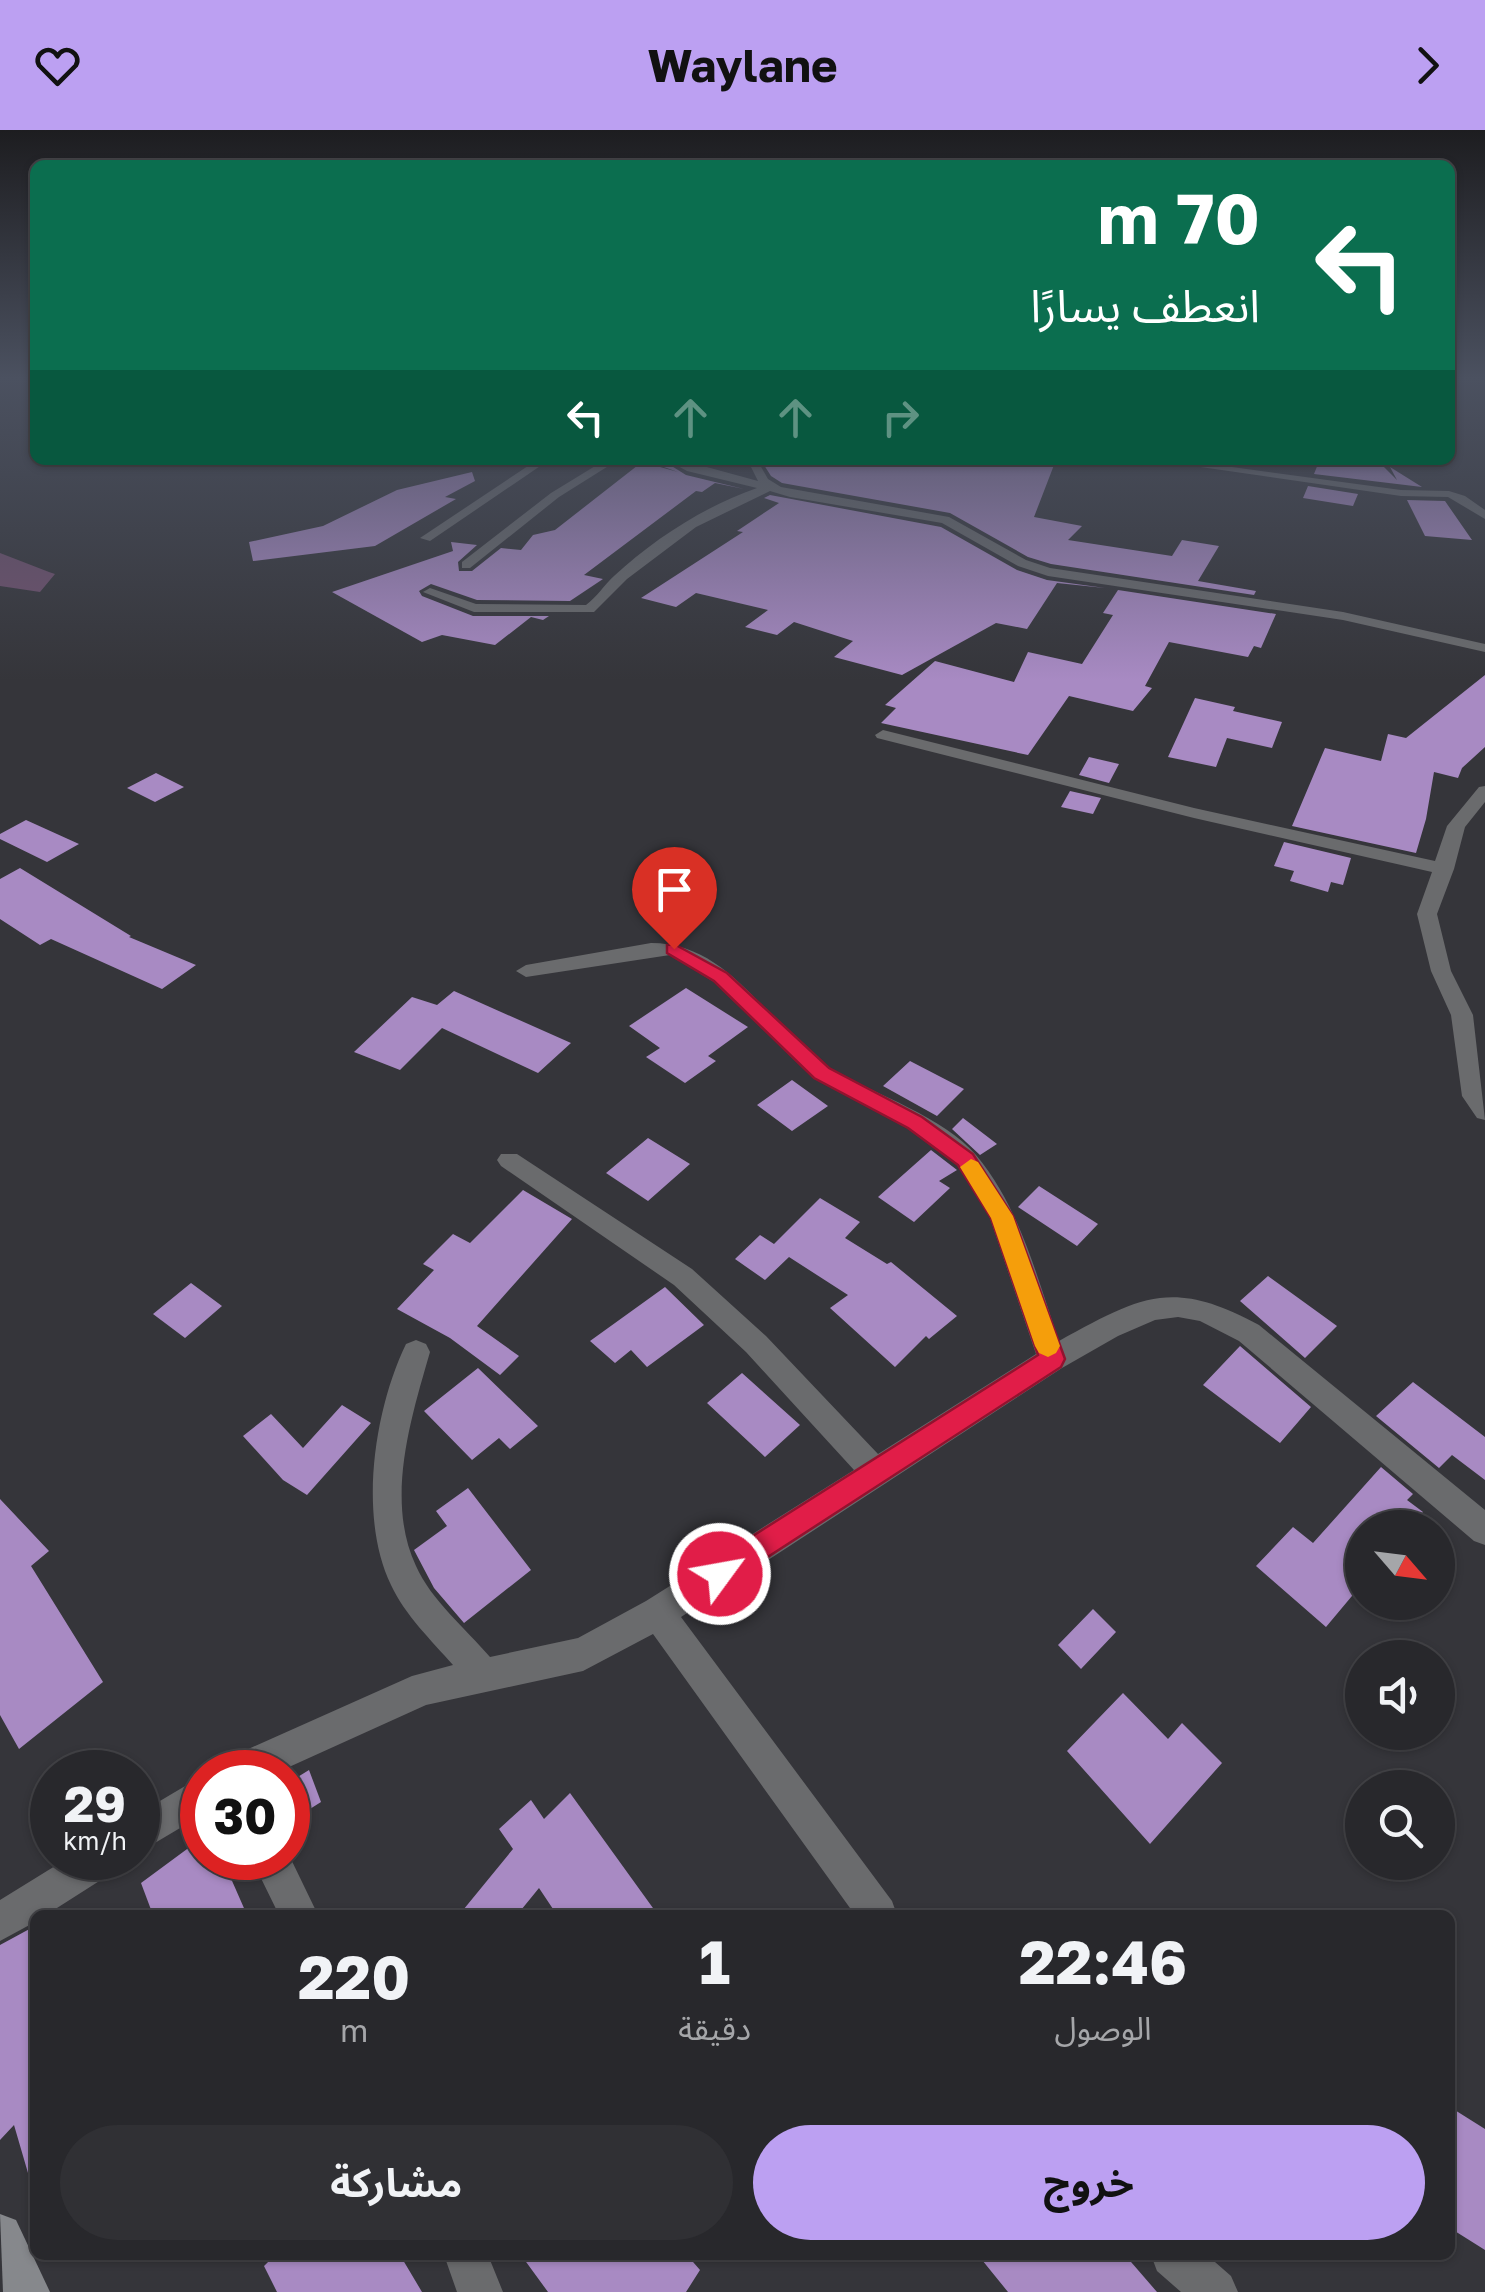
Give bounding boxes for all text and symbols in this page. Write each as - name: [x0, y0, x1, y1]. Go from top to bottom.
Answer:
- icon: heart: [30, 38, 85, 93]
- text: Waylane: [647, 38, 838, 92]
- icon: forward: [1400, 38, 1455, 93]
- text: 70 m: [1098, 175, 1260, 259]
- icon: left: [1295, 200, 1425, 330]
- text: انعطف يسارًا: [1030, 278, 1260, 332]
- icon: left: [558, 390, 613, 445]
- icon: ahead: [663, 390, 718, 445]
- icon: ahead: [768, 390, 823, 445]
- icon: right: [873, 390, 928, 445]
- pin: [632, 847, 717, 950]
- icon: arrive: [647, 862, 702, 917]
- north arrow: [1345, 1510, 1455, 1620]
- map controls: [1345, 1510, 1455, 1880]
- position arrow: [668, 1522, 772, 1626]
- button: sound: [1345, 1640, 1455, 1750]
- speed limit sign: 30: [180, 1750, 310, 1880]
- button: search: [1345, 1770, 1455, 1880]
- text: 29: [64, 1773, 126, 1833]
- text: km/h: [63, 1825, 127, 1856]
- text: 1: [699, 1925, 730, 1997]
- text: 22:46: [1019, 1925, 1187, 1997]
- text: 220: [298, 1940, 410, 2012]
- text: دقيقة: [678, 2009, 751, 2047]
- text: الوصول: [1054, 2009, 1152, 2047]
- text: m: [340, 2011, 368, 2049]
- button: مشاركة: [60, 2125, 733, 2240]
- button: خروج: [753, 2125, 1425, 2240]

